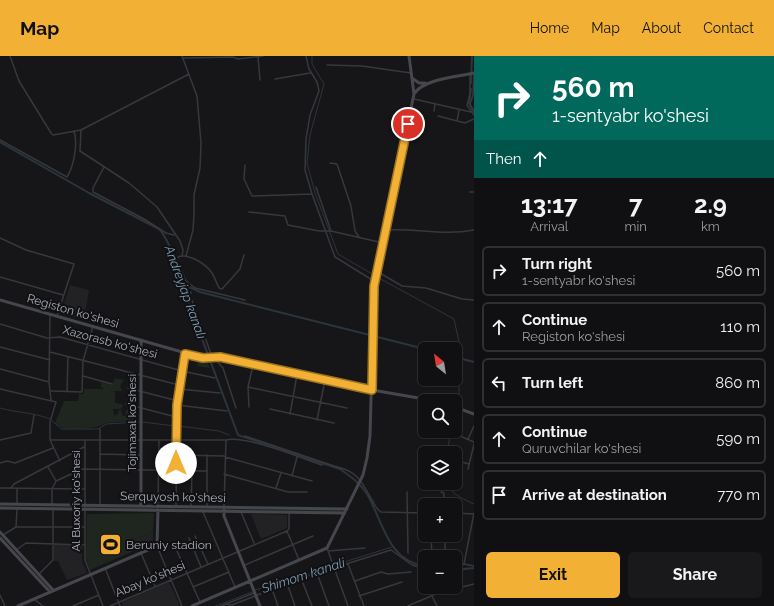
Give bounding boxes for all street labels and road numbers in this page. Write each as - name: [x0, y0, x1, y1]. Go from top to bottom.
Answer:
- street label: Registon ko'shesi: [25, 291, 121, 331]
- street label: Xazorasb ko'shesi: [61, 323, 159, 361]
- street label: Tojimaxal ko'shesi: [125, 374, 139, 472]
- street label: Al Buxoriy ko'shesi: [69, 450, 83, 552]
- street label: Serquyosh ko'shesi: [120, 489, 226, 505]
- street label: Abay ko'shesi: [113, 558, 187, 600]

